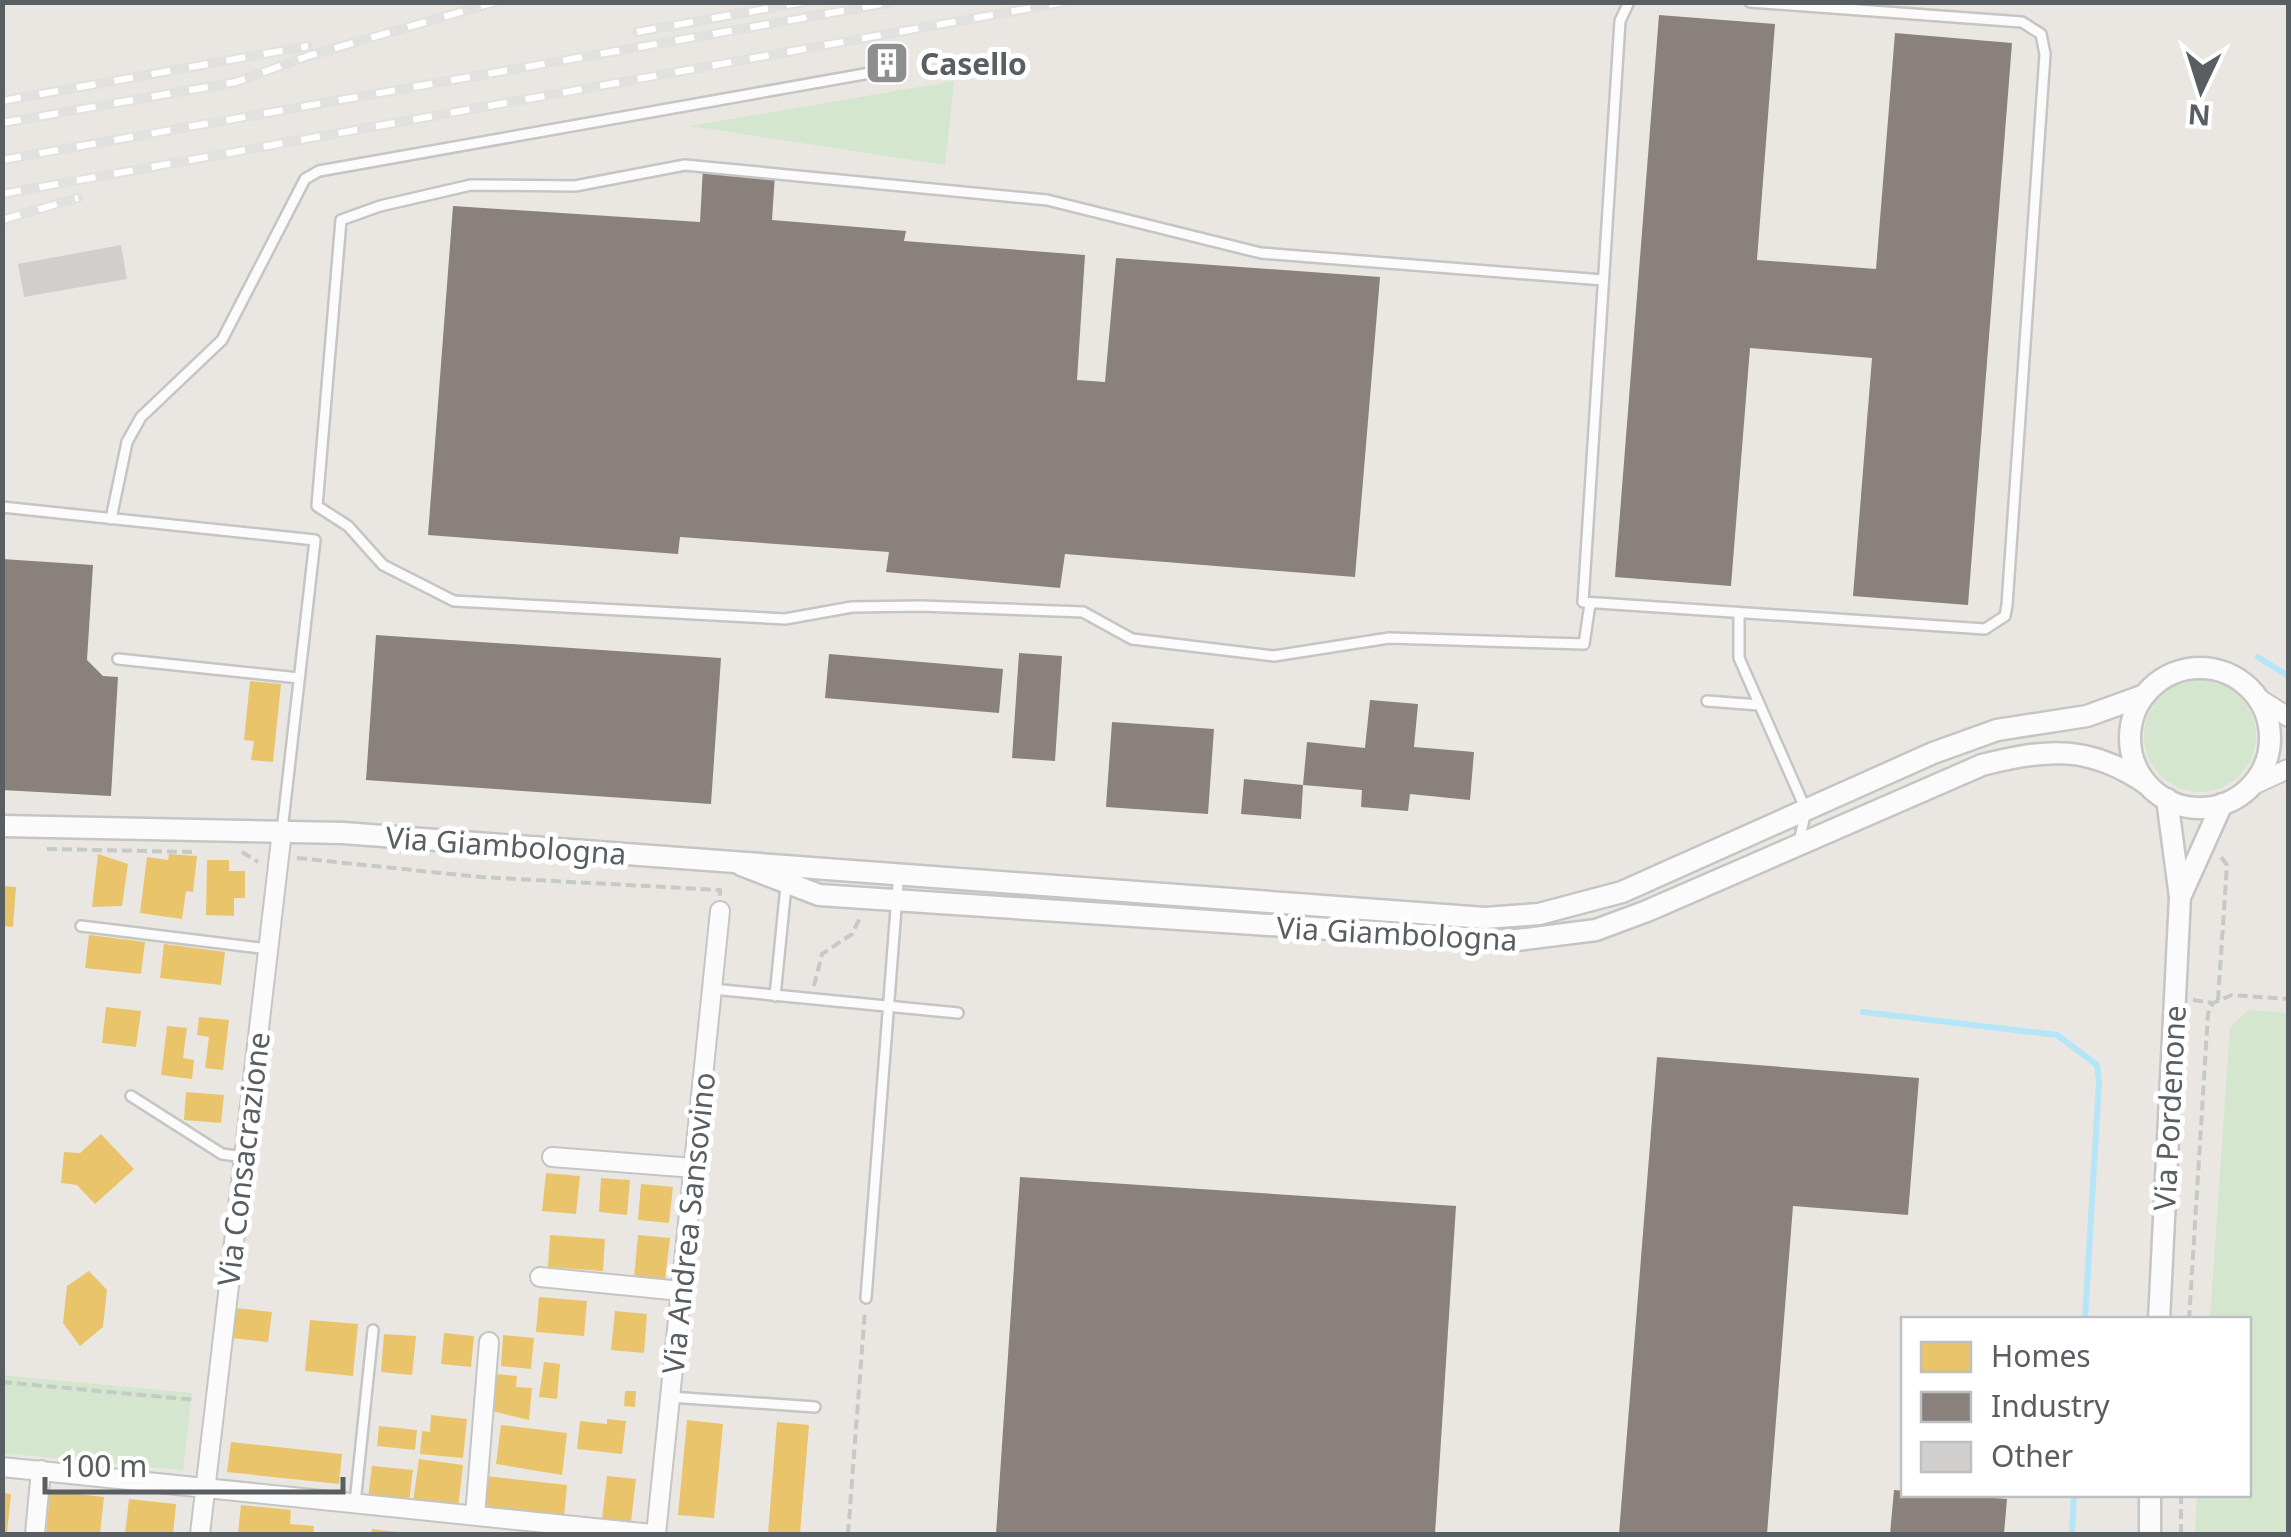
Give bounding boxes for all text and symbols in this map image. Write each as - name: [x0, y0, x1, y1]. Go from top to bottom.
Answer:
- building icon: Casello: [864, 40, 910, 86]
- north arrow: [2151, 40, 2251, 140]
- place label: Casello: [920, 43, 1027, 84]
- text: N: [2187, 96, 2212, 136]
- street label: Via Giambologna: [384, 816, 628, 874]
- street label: Via Giambologna: [1276, 906, 1518, 960]
- street label: Via Pordenone: [2143, 1004, 2195, 1212]
- street label: Via Consacrazione: [207, 1030, 279, 1288]
- street label: Via Andrea Sansovino: [652, 1070, 724, 1376]
- legend: [1901, 1317, 2251, 1497]
- text: Homes: [1991, 1335, 2091, 1376]
- text: Industry: [1991, 1385, 2110, 1426]
- scale bar: [45, 1432, 342, 1494]
- text: Other: [1991, 1435, 2073, 1476]
- text: 100 m: [60, 1445, 147, 1486]

